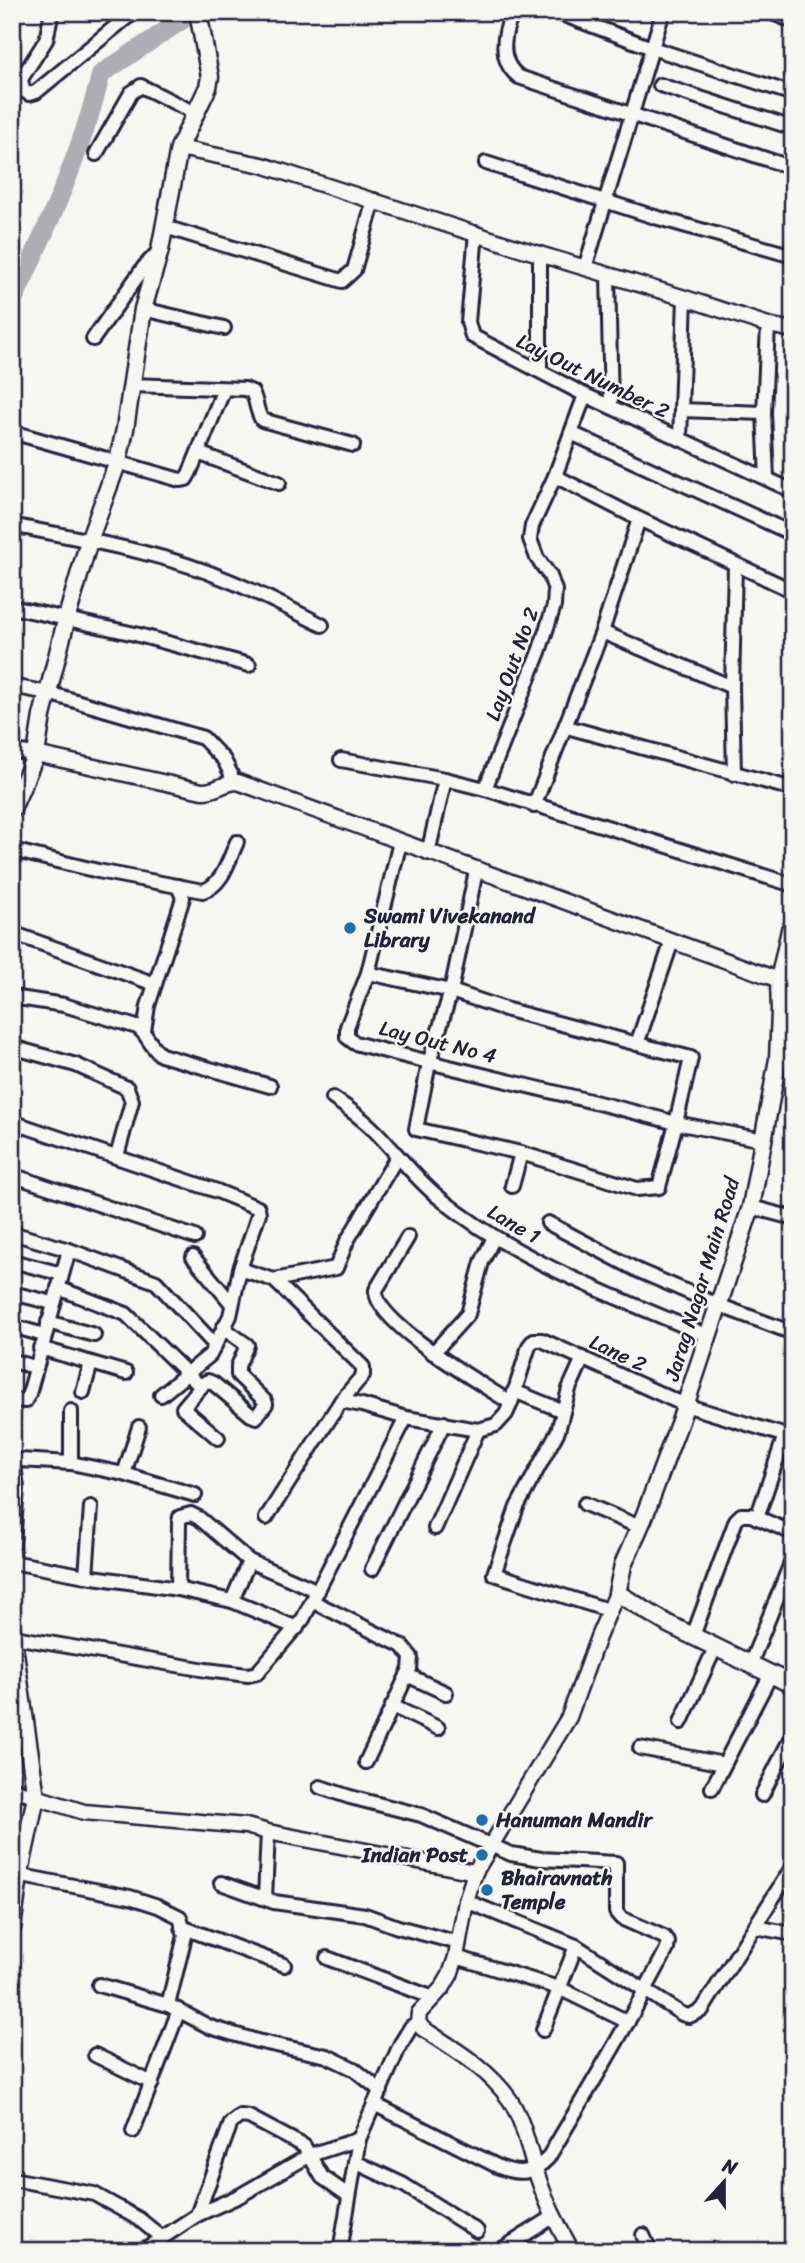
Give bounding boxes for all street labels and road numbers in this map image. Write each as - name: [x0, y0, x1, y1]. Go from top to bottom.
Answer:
- street label: Lay Out Number 2: [510, 322, 676, 430]
- street label: Lay Out No 2: [474, 602, 550, 726]
- street label: Lay Out No 4: [375, 1009, 501, 1075]
- street label: Jarag Nagar Main Road: [653, 1171, 752, 1387]
- street label: Lane 1: [480, 1193, 548, 1255]
- street label: Lane 2: [583, 1323, 653, 1383]

